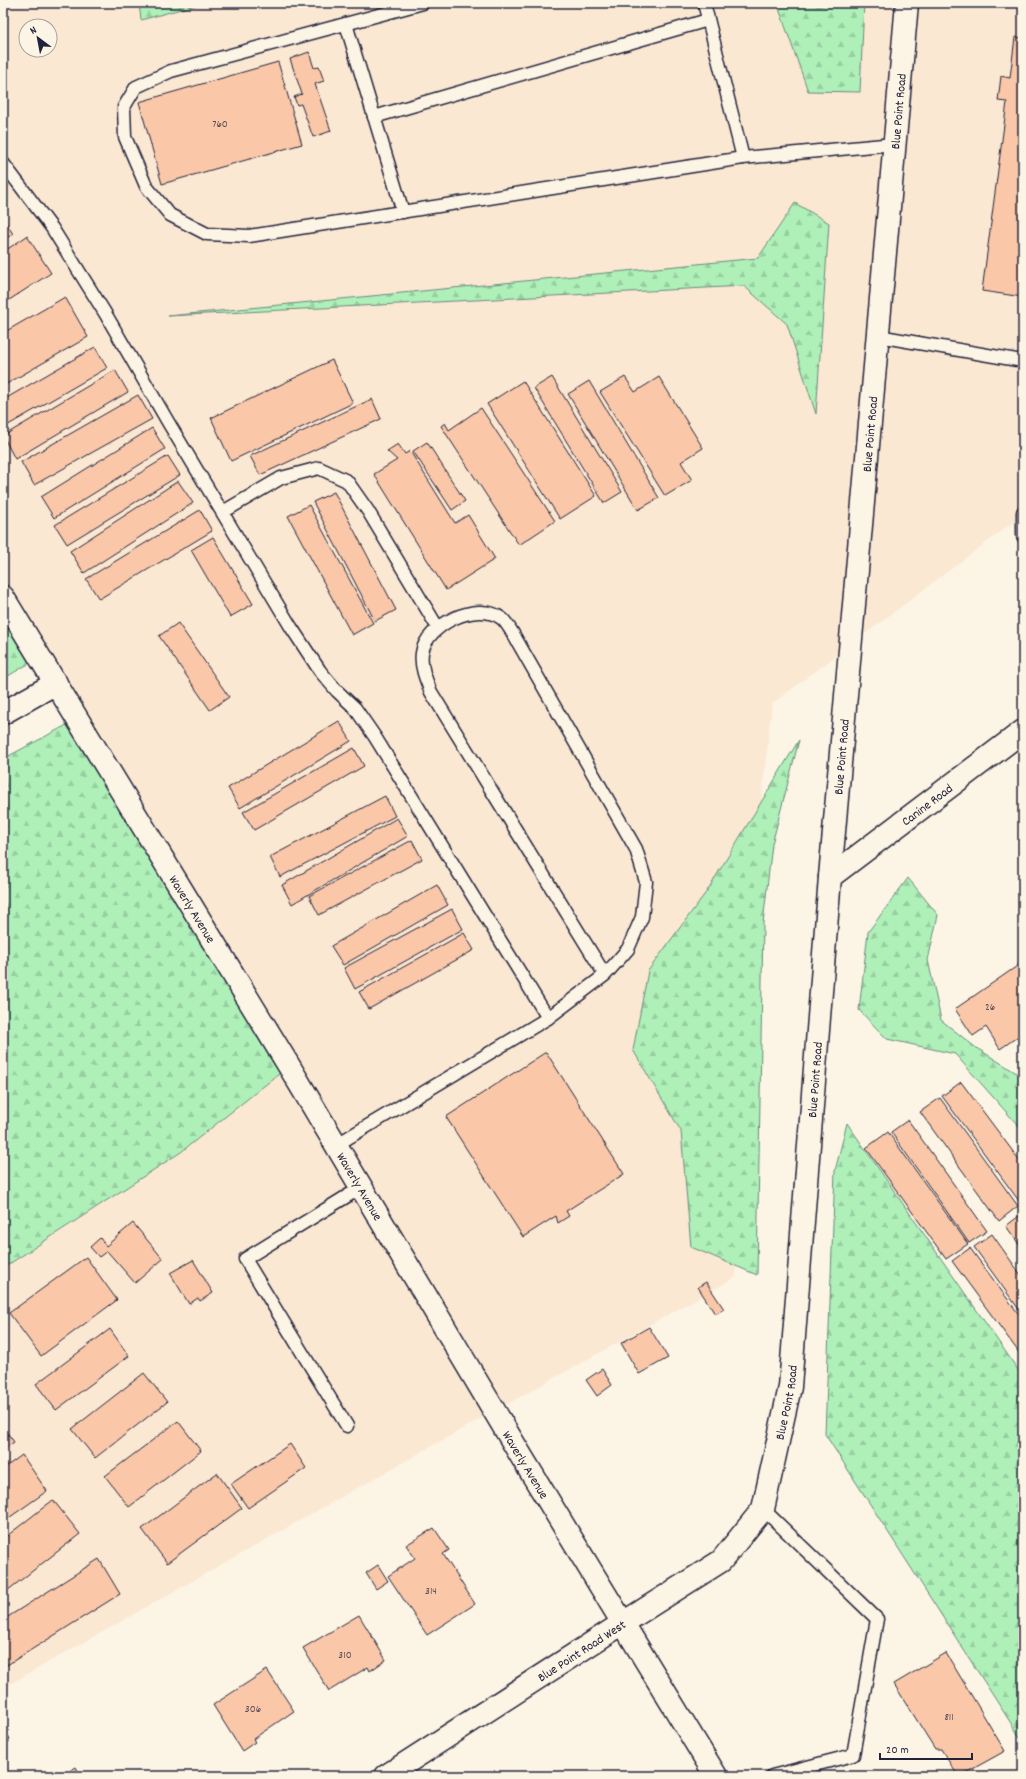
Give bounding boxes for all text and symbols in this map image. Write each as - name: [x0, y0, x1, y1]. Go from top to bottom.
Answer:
- north arrow: [18, 18, 58, 58]
- text: N: [27, 23, 41, 39]
- street label: Blue Point Road: [887, 73, 913, 150]
- house number: 760: [212, 117, 228, 133]
- street label: Blue Point Road: [859, 396, 884, 473]
- street label: Blue Point Road: [830, 718, 856, 796]
- street label: Canine Road: [898, 780, 958, 832]
- street label: Waverly Avenue: [163, 872, 219, 948]
- house number: 26: [985, 1000, 995, 1016]
- street label: Blue Point Road: [804, 1041, 829, 1118]
- street label: Waverly Avenue: [331, 1150, 386, 1225]
- street label: Blue Point Road: [772, 1364, 804, 1442]
- street label: Waverly Avenue: [496, 1428, 552, 1504]
- house number: 314: [425, 1584, 437, 1600]
- street label: Blue Point Road West: [534, 1616, 631, 1688]
- house number: 310: [338, 1648, 352, 1664]
- house number: 306: [245, 1702, 261, 1718]
- house number: 811: [944, 1710, 954, 1726]
- scale bar: [880, 1735, 972, 1761]
- text: 20 m: [886, 1742, 909, 1759]

